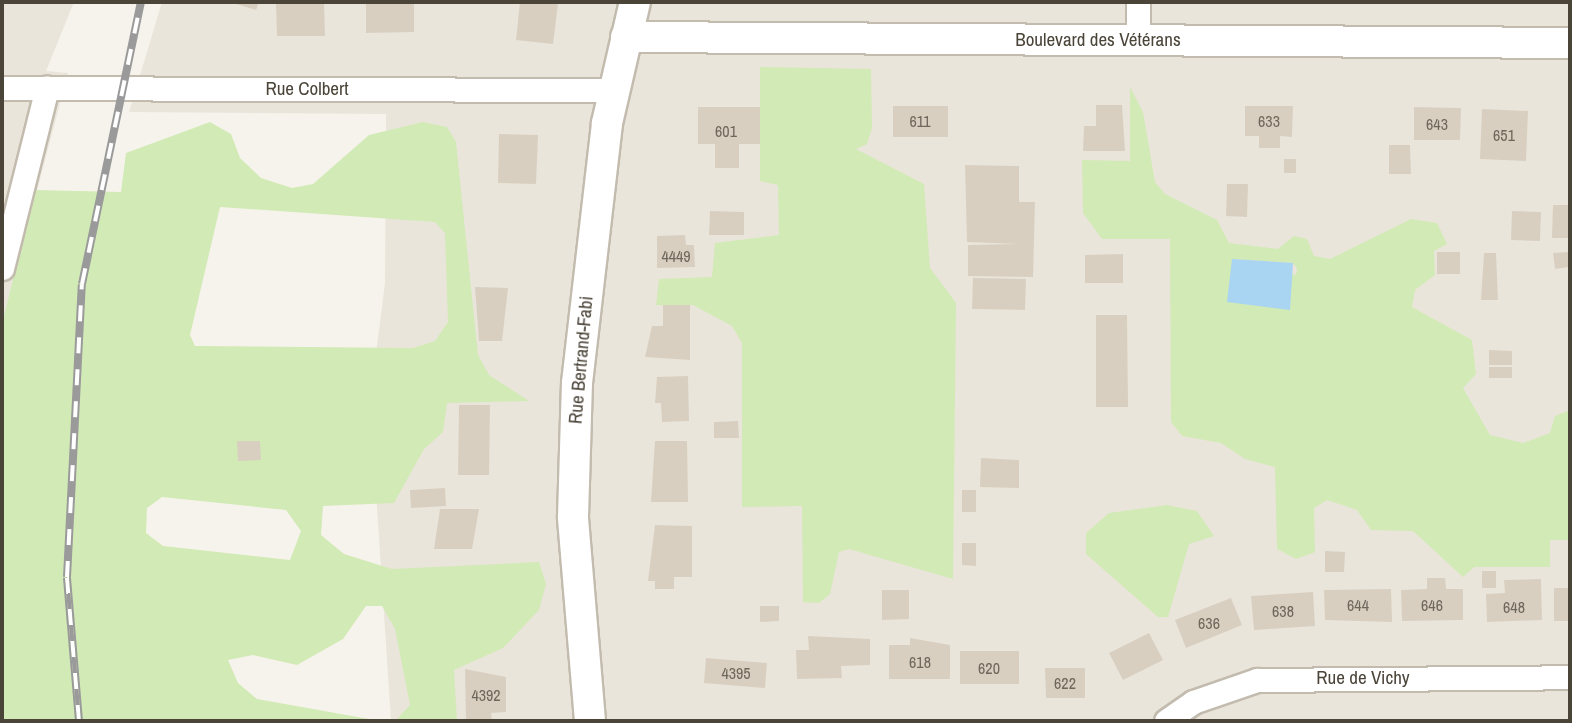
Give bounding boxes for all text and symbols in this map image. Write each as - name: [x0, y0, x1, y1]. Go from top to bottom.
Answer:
- street label: Boulevard des Vétérans: [1015, 29, 1181, 51]
- street label: Rue Colbert: [265, 78, 349, 100]
- house number: 611: [910, 111, 930, 131]
- house number: 633: [1258, 111, 1280, 131]
- house number: 643: [1426, 114, 1448, 134]
- house number: 601: [715, 121, 737, 141]
- house number: 651: [1493, 125, 1515, 145]
- house number: 4449: [661, 246, 691, 266]
- street label: Rue Bertrand-Fabi: [564, 295, 598, 425]
- house number: 644: [1347, 595, 1369, 615]
- house number: 646: [1421, 595, 1443, 615]
- house number: 648: [1503, 597, 1525, 617]
- house number: 638: [1272, 601, 1294, 621]
- house number: 636: [1198, 613, 1220, 633]
- house number: 618: [909, 652, 931, 672]
- house number: 620: [978, 658, 1000, 678]
- house number: 4395: [721, 663, 751, 683]
- street label: Rue de Vichy: [1316, 667, 1410, 689]
- house number: 622: [1054, 673, 1076, 693]
- house number: 4392: [471, 685, 501, 705]

